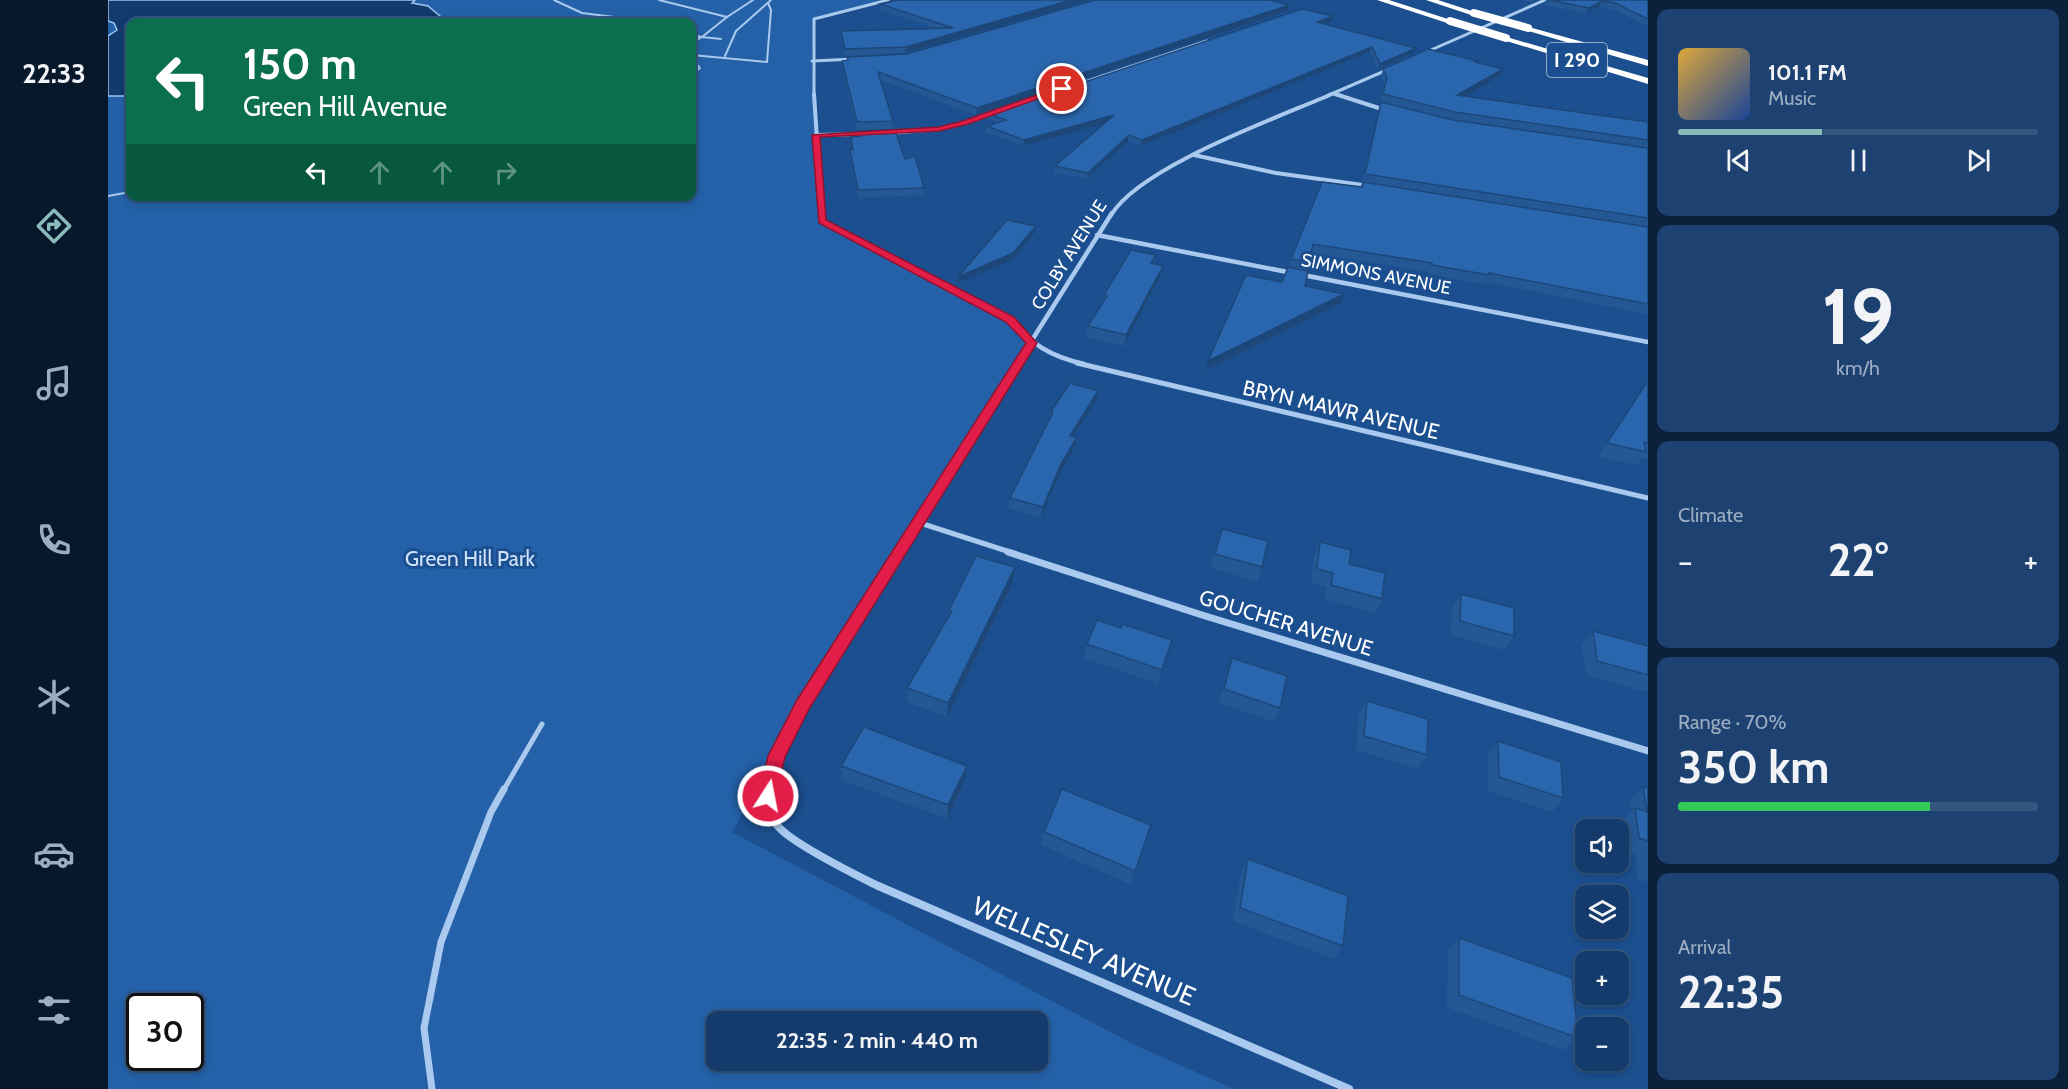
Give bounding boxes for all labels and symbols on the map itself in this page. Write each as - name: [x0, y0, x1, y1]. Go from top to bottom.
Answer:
- road number: I 290: [1547, 43, 1607, 77]
- pin: [1036, 63, 1087, 114]
- street label: COLBY AVENUE: [1027, 196, 1111, 314]
- street label: SIMMONS AVENUE: [1299, 249, 1453, 299]
- street label: BRYN MAWR AVENUE: [1240, 375, 1442, 444]
- park label: Green Hill Park: [405, 546, 536, 571]
- street label: GOUCHER AVENUE: [1196, 584, 1376, 661]
- position arrow: [736, 764, 800, 828]
- street label: WELLESLEY AVENUE: [968, 890, 1200, 1012]
- speed limit sign: 30: [126, 993, 204, 1071]

